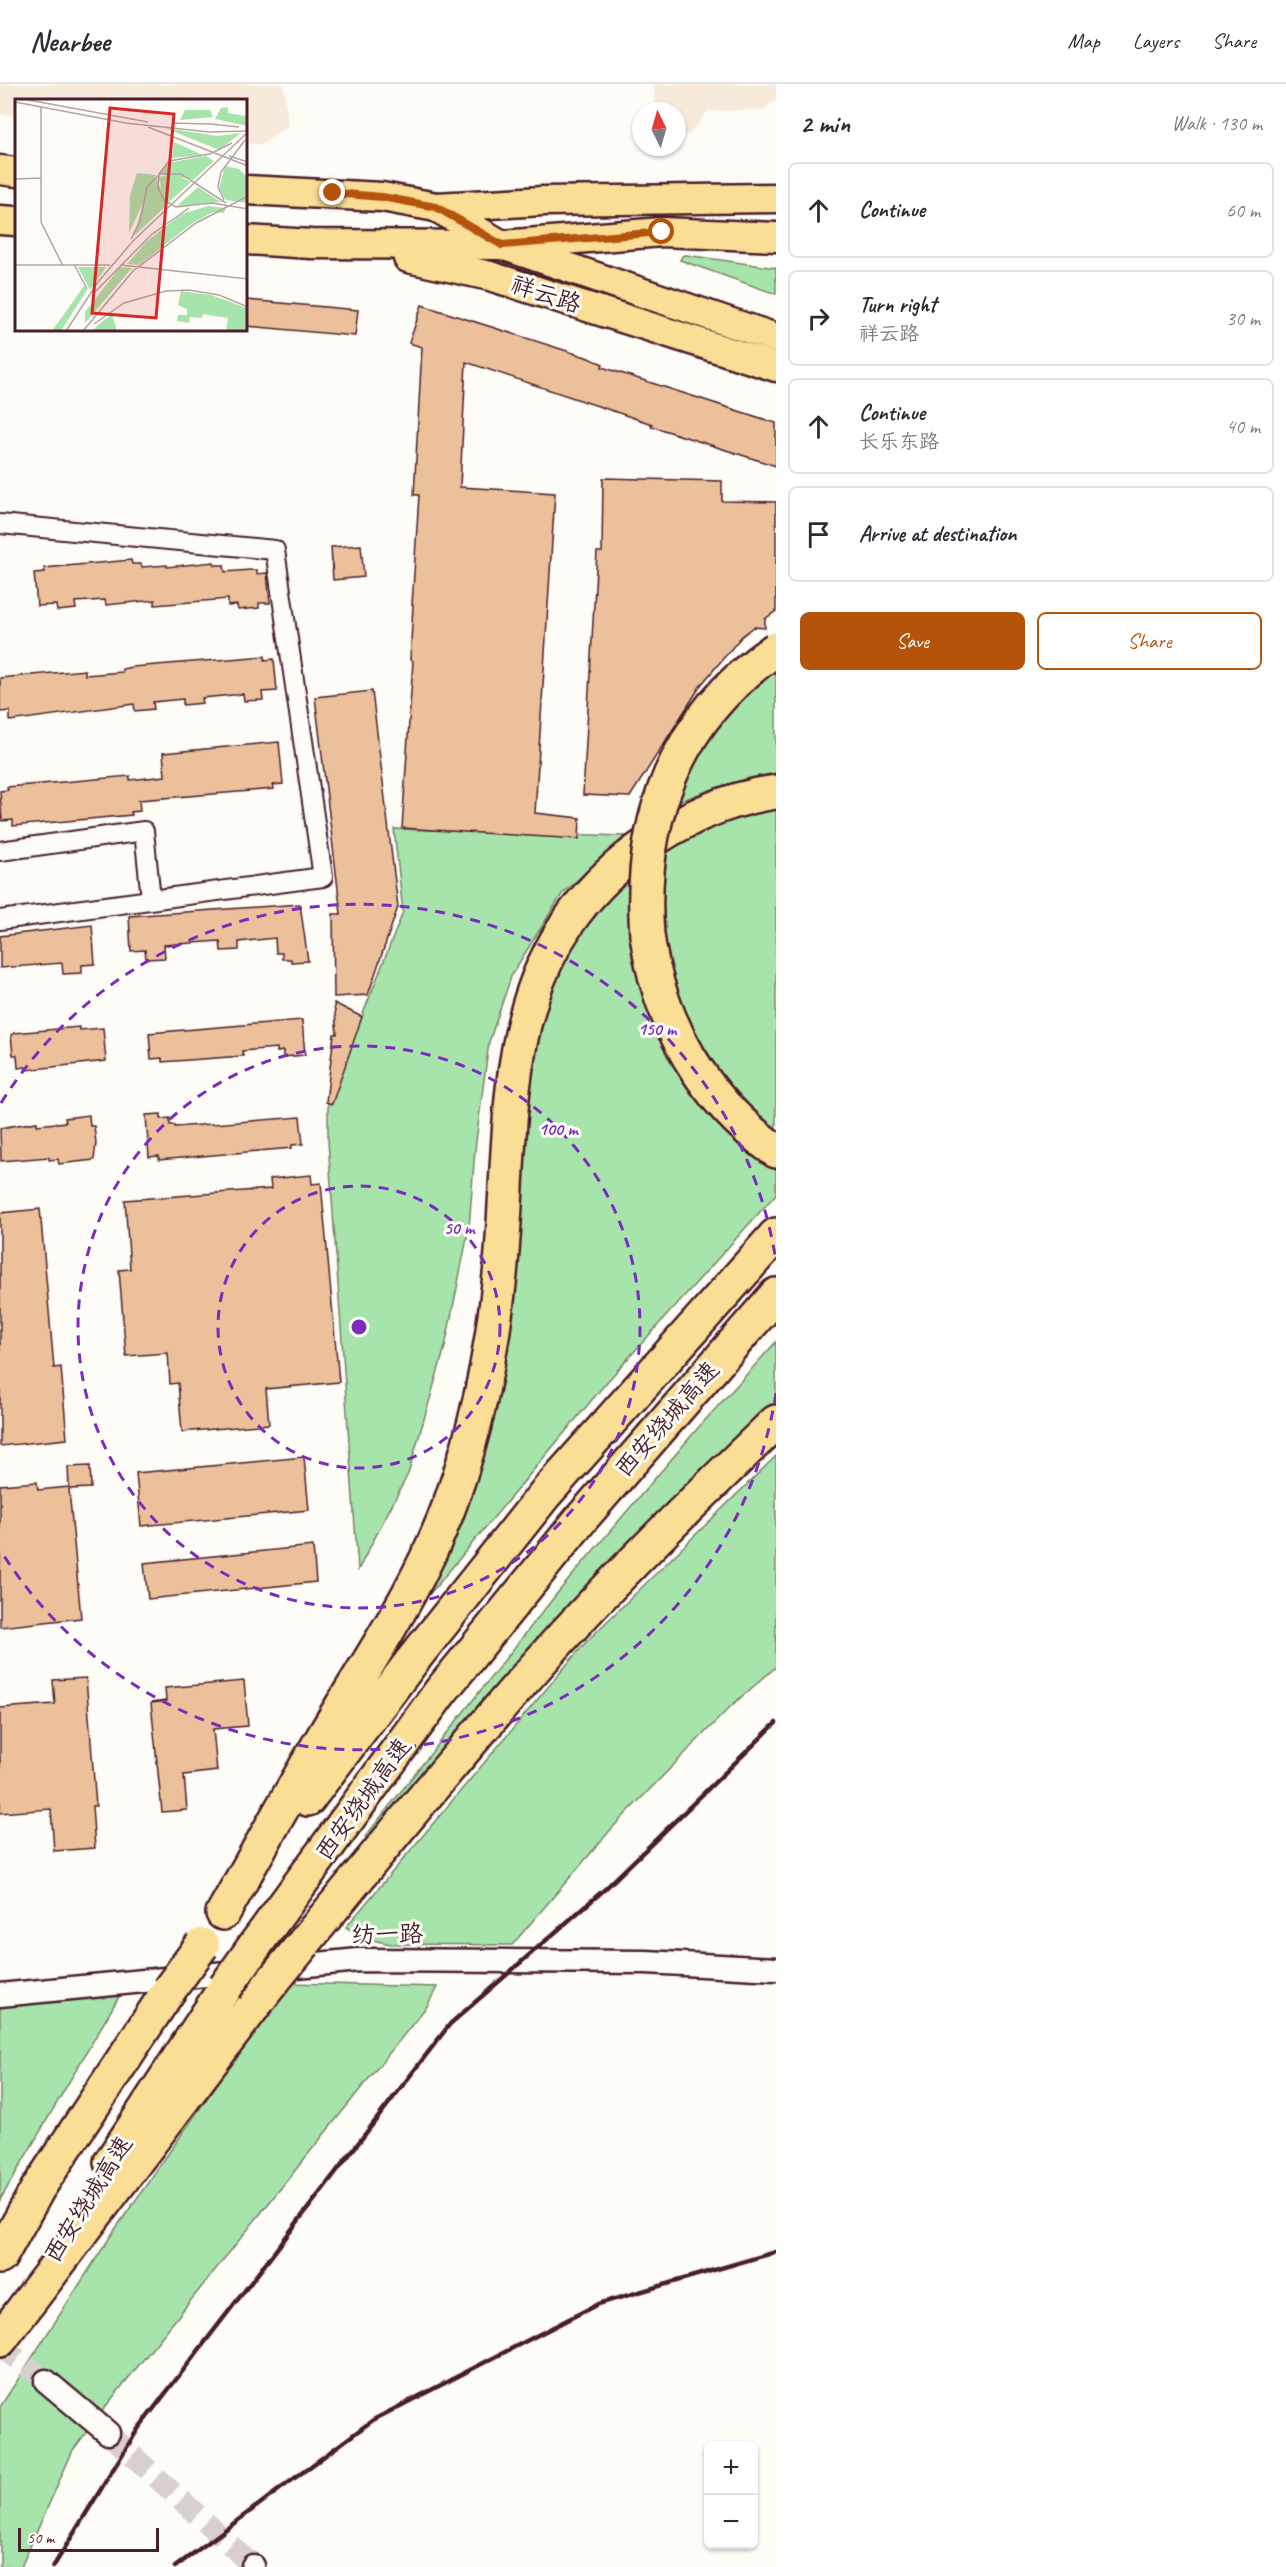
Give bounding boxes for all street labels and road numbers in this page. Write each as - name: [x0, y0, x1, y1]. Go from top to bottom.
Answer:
- street label: 祥云路: [507, 269, 585, 319]
- street label: 西安绕城高速: [608, 1355, 726, 1483]
- street label: 西安绕城高速: [309, 1732, 417, 1866]
- street label: 纺一路: [351, 1918, 423, 1950]
- street label: 西安绕城高速: [37, 2130, 139, 2268]

